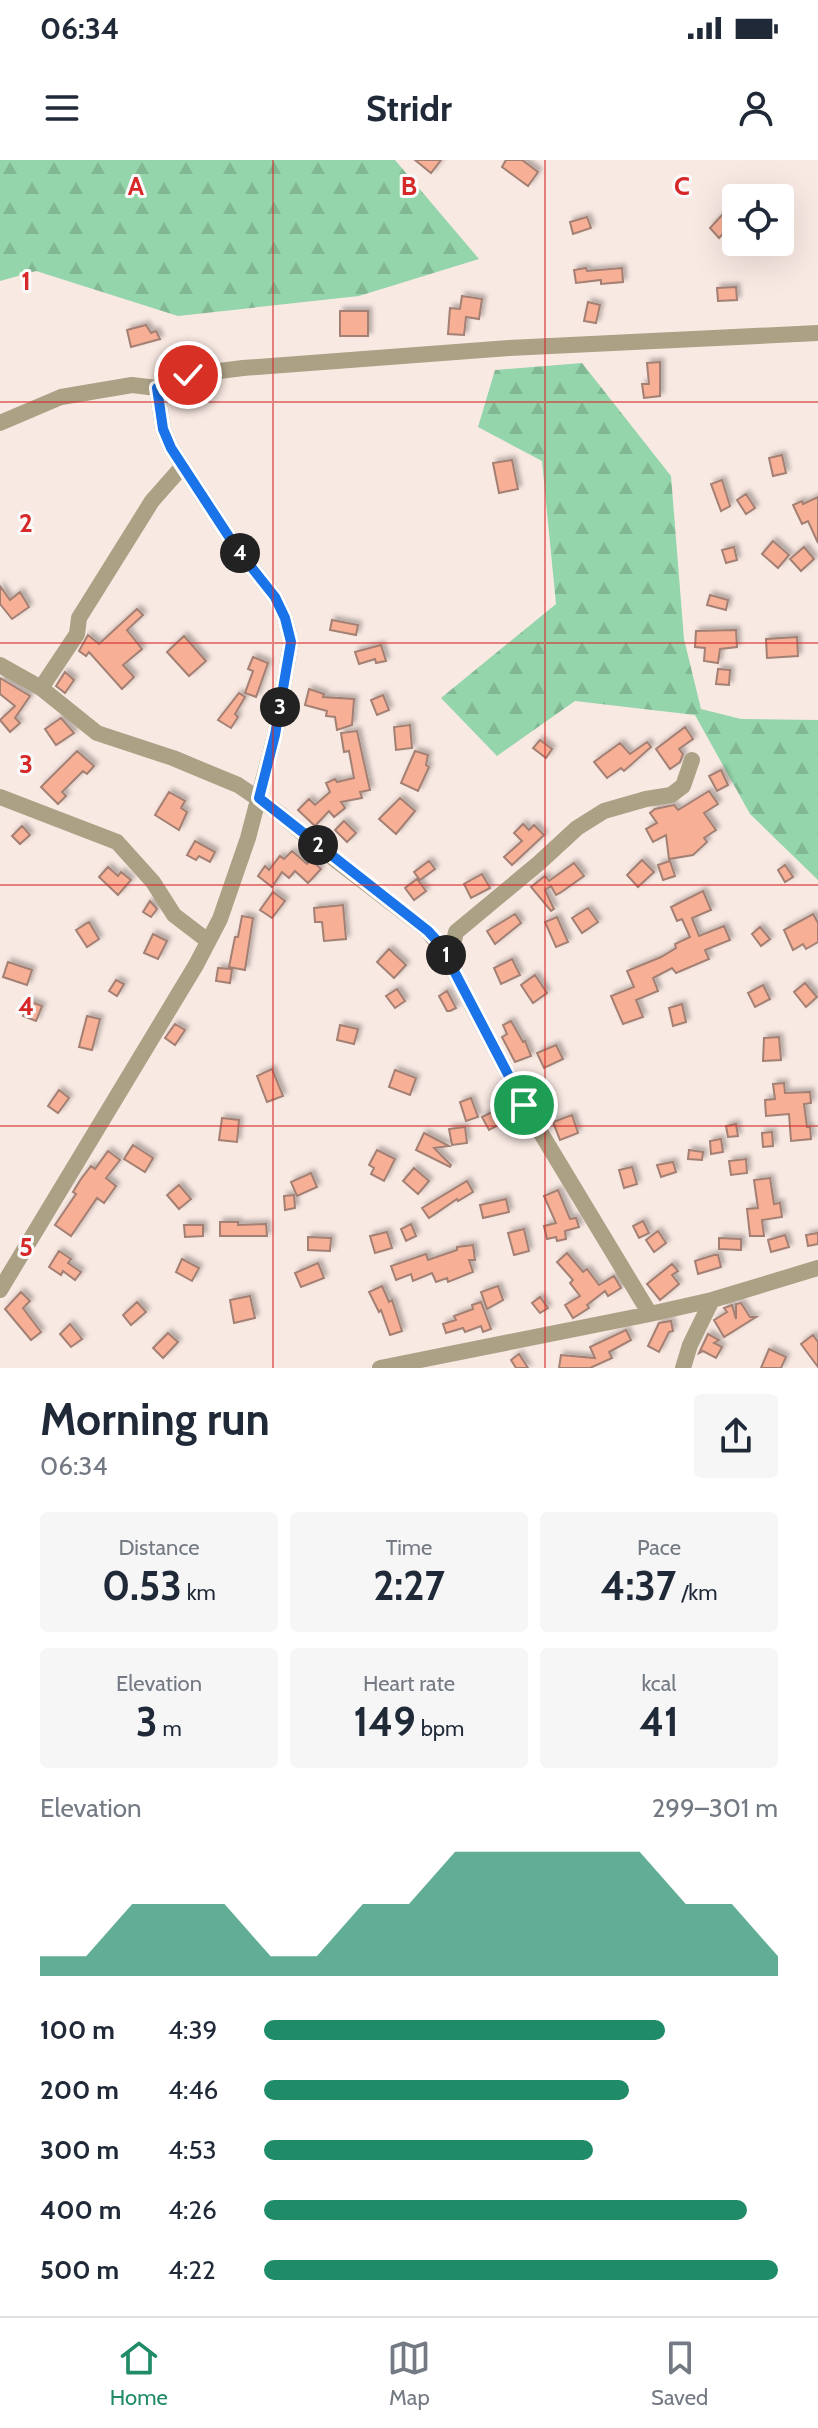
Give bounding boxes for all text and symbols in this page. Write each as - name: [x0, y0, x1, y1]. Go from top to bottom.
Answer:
- text: 06:34: [40, 10, 120, 47]
- icon: menu: [40, 86, 84, 130]
- text: Stridr: [366, 86, 452, 130]
- icon: person: [734, 86, 778, 130]
- text: A: [128, 170, 145, 202]
- text: B: [401, 170, 417, 202]
- text: C: [674, 170, 690, 202]
- map controls: [722, 184, 794, 256]
- button: locate: [722, 184, 794, 256]
- text: 1: [21, 265, 31, 297]
- pin: [154, 341, 222, 409]
- icon: check: [166, 353, 210, 397]
- text: 2: [19, 507, 33, 539]
- pin: 4: [220, 533, 260, 573]
- text: 4: [233, 539, 247, 566]
- pin: 3: [260, 687, 300, 727]
- text: 3: [274, 693, 286, 720]
- text: 3: [19, 748, 33, 780]
- pin: 2: [298, 825, 338, 865]
- text: 2: [312, 831, 324, 858]
- pin: 1: [426, 935, 466, 975]
- text: 1: [442, 941, 450, 968]
- text: 4: [18, 990, 34, 1022]
- pin: [490, 1071, 558, 1139]
- icon: arrive: [502, 1083, 546, 1127]
- text: 5: [19, 1231, 33, 1263]
- text: Morning run: [40, 1393, 270, 1446]
- button: share: [694, 1394, 778, 1478]
- text: 06:34: [40, 1450, 107, 1482]
- text: Distance: [119, 1534, 199, 1561]
- text: Time: [386, 1534, 432, 1561]
- text: Pace: [637, 1534, 681, 1561]
- text: 0.53: [102, 1561, 182, 1610]
- text: 2:27: [373, 1561, 445, 1610]
- text: 4:37: [601, 1561, 676, 1610]
- text: km: [182, 1579, 216, 1606]
- text: /km: [676, 1579, 717, 1606]
- text: Elevation: [116, 1670, 202, 1697]
- text: Heart rate: [363, 1670, 455, 1697]
- text: kcal: [641, 1670, 677, 1697]
- text: 3: [136, 1697, 158, 1746]
- text: 149: [354, 1697, 416, 1746]
- text: 41: [639, 1697, 679, 1746]
- text: m: [158, 1715, 182, 1742]
- text: bpm: [416, 1715, 464, 1742]
- text: Elevation: [40, 1792, 142, 1824]
- text: 299–301 m: [652, 1792, 778, 1824]
- text: 100 m: [40, 2014, 115, 2046]
- text: 4:39: [168, 2014, 217, 2046]
- text: 200 m: [40, 2074, 119, 2106]
- text: 4:46: [168, 2074, 218, 2106]
- text: 300 m: [40, 2134, 119, 2166]
- text: 4:53: [168, 2134, 217, 2166]
- text: 400 m: [40, 2194, 121, 2226]
- text: 4:26: [168, 2194, 217, 2226]
- text: 500 m: [40, 2254, 119, 2286]
- text: 4:22: [168, 2254, 216, 2286]
- tab: Home: [110, 2336, 168, 2411]
- tab: Map: [387, 2336, 431, 2411]
- tab: Saved: [651, 2336, 708, 2411]

